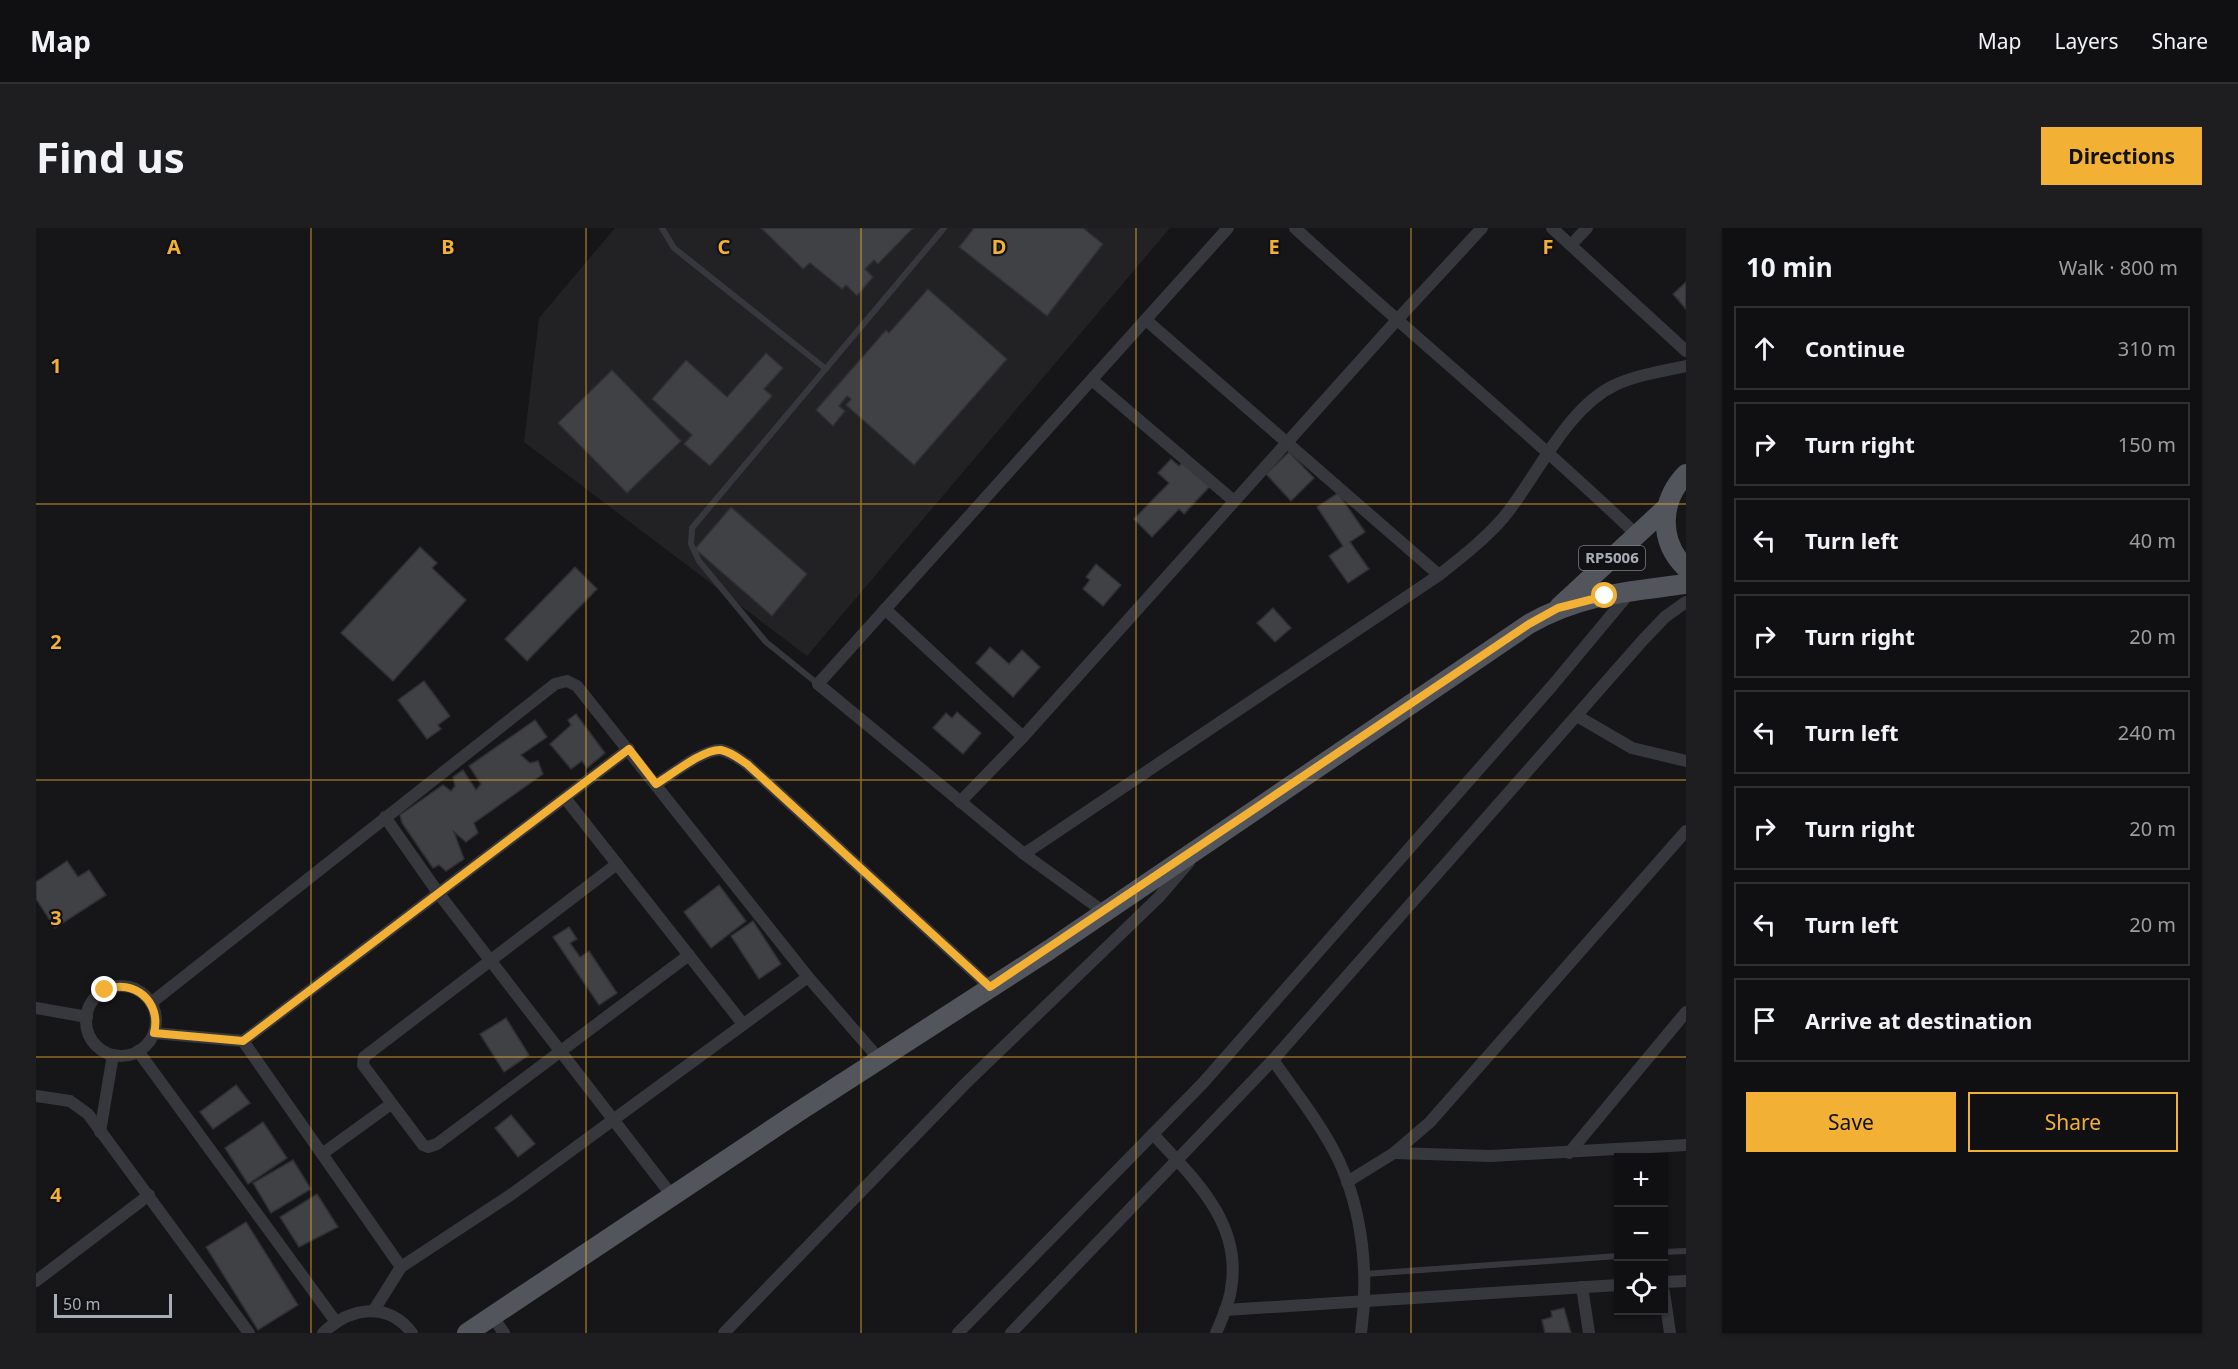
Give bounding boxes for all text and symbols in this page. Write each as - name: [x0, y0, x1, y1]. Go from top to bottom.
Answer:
- text: Map: [30, 22, 91, 60]
- text: Map: [1978, 27, 2022, 55]
- text: Layers: [2055, 27, 2119, 55]
- text: Share: [2152, 27, 2208, 55]
- button: Directions: [2041, 127, 2202, 185]
- text: Find us: [36, 128, 185, 185]
- text: A: [167, 233, 181, 260]
- text: B: [441, 233, 455, 260]
- text: C: [718, 233, 731, 260]
- text: D: [992, 233, 1006, 260]
- text: E: [1268, 233, 1280, 260]
- text: F: [1543, 233, 1553, 260]
- text: 10 min: [1746, 249, 1833, 285]
- text: Walk · 800 m: [2059, 254, 2178, 281]
- icon: ahead: [1748, 332, 1781, 365]
- text: Continue: [1805, 333, 1905, 363]
- text: 310 m: [2118, 335, 2176, 362]
- text: 1: [50, 352, 62, 379]
- icon: right: [1748, 428, 1781, 461]
- text: Turn right: [1805, 429, 1915, 459]
- text: 150 m: [2118, 431, 2176, 458]
- icon: left: [1748, 524, 1781, 557]
- text: Turn left: [1805, 525, 1899, 555]
- text: 40 m: [2129, 527, 2176, 554]
- road number: RP5006: [1579, 546, 1645, 570]
- route start: [1591, 582, 1617, 608]
- icon: right: [1748, 620, 1781, 653]
- text: Turn right: [1805, 621, 1915, 651]
- text: 20 m: [2129, 623, 2176, 650]
- text: 2: [50, 628, 62, 655]
- icon: left: [1748, 716, 1781, 749]
- text: Turn left: [1805, 717, 1899, 747]
- text: 240 m: [2118, 719, 2176, 746]
- icon: right: [1748, 812, 1781, 845]
- text: Turn right: [1805, 813, 1915, 843]
- text: 20 m: [2129, 815, 2176, 842]
- text: 3: [50, 904, 62, 931]
- icon: left: [1748, 908, 1781, 941]
- text: Turn left: [1805, 909, 1899, 939]
- text: 20 m: [2129, 911, 2176, 938]
- route end: [91, 976, 117, 1002]
- icon: arrive: [1748, 1004, 1781, 1037]
- text: Arrive at destination: [1805, 1005, 2032, 1035]
- button: Save: [1746, 1092, 1956, 1152]
- button: Share: [1968, 1092, 2178, 1152]
- map controls: [1614, 1153, 1668, 1315]
- button: +: [1614, 1153, 1668, 1207]
- text: 4: [50, 1181, 62, 1208]
- button: −: [1614, 1207, 1668, 1261]
- button: locate: [1614, 1261, 1668, 1315]
- scale bar: [54, 1291, 172, 1318]
- text: 50 m: [63, 1293, 100, 1315]

